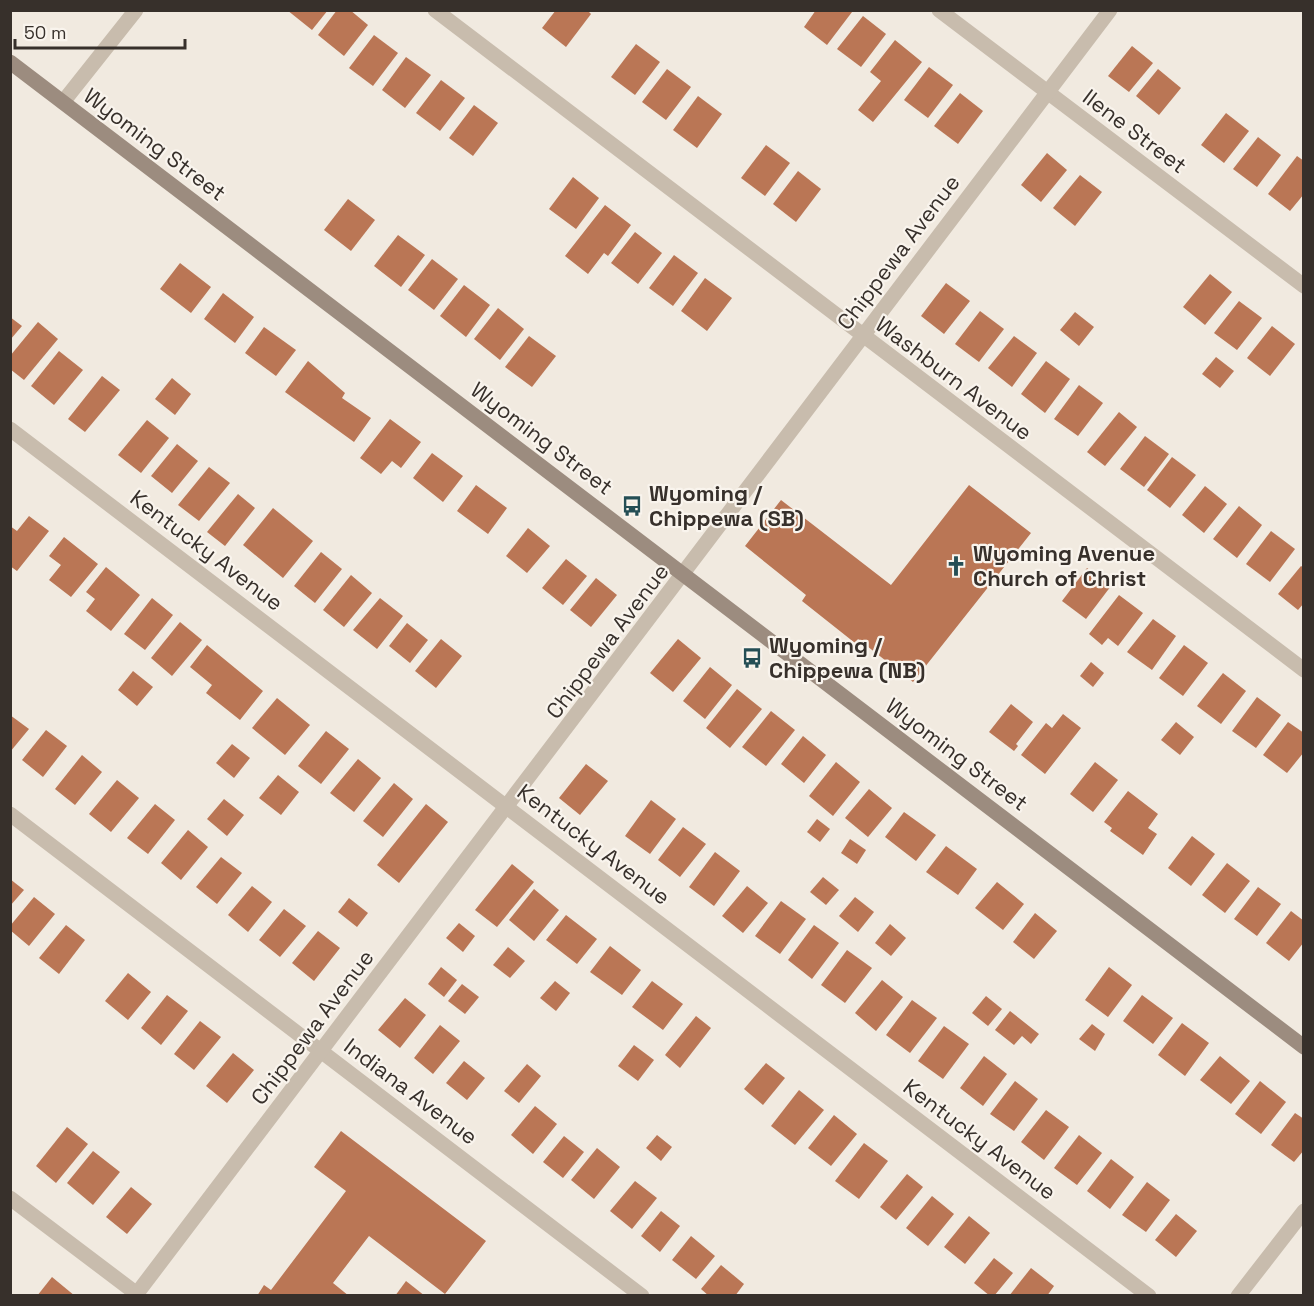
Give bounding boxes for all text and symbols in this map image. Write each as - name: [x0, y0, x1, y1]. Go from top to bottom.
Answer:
- scale bar: [15, 12, 184, 50]
- text: 50 m: [24, 21, 66, 44]
- street label: Wyoming Street: [78, 81, 232, 207]
- street label: Ilene Street: [1077, 83, 1193, 179]
- street label: Chippewa Avenue: [830, 169, 966, 335]
- street label: Washburn Avenue: [870, 310, 1038, 446]
- street label: Wyoming Street: [465, 375, 619, 501]
- place label: Wyoming / Chippewa (SB): [649, 479, 804, 532]
- street label: Kentucky Avenue: [125, 483, 289, 617]
- bus stop icon: Wyoming / Chippewa (SB): [620, 494, 644, 518]
- place label: Wyoming Avenue Church of Christ: [973, 539, 1155, 592]
- church icon: Wyoming Avenue Church of Christ: [944, 554, 968, 578]
- street label: Chippewa Avenue: [539, 558, 675, 724]
- place label: Wyoming / Chippewa (NB): [769, 631, 925, 684]
- bus stop icon: Wyoming / Chippewa (NB): [740, 646, 764, 670]
- street label: Wyoming Street: [880, 691, 1034, 817]
- street label: Kentucky Avenue: [512, 777, 676, 911]
- street label: Chippewa Avenue: [244, 944, 380, 1110]
- street label: Indiana Avenue: [339, 1032, 483, 1150]
- street label: Kentucky Avenue: [898, 1072, 1062, 1206]

